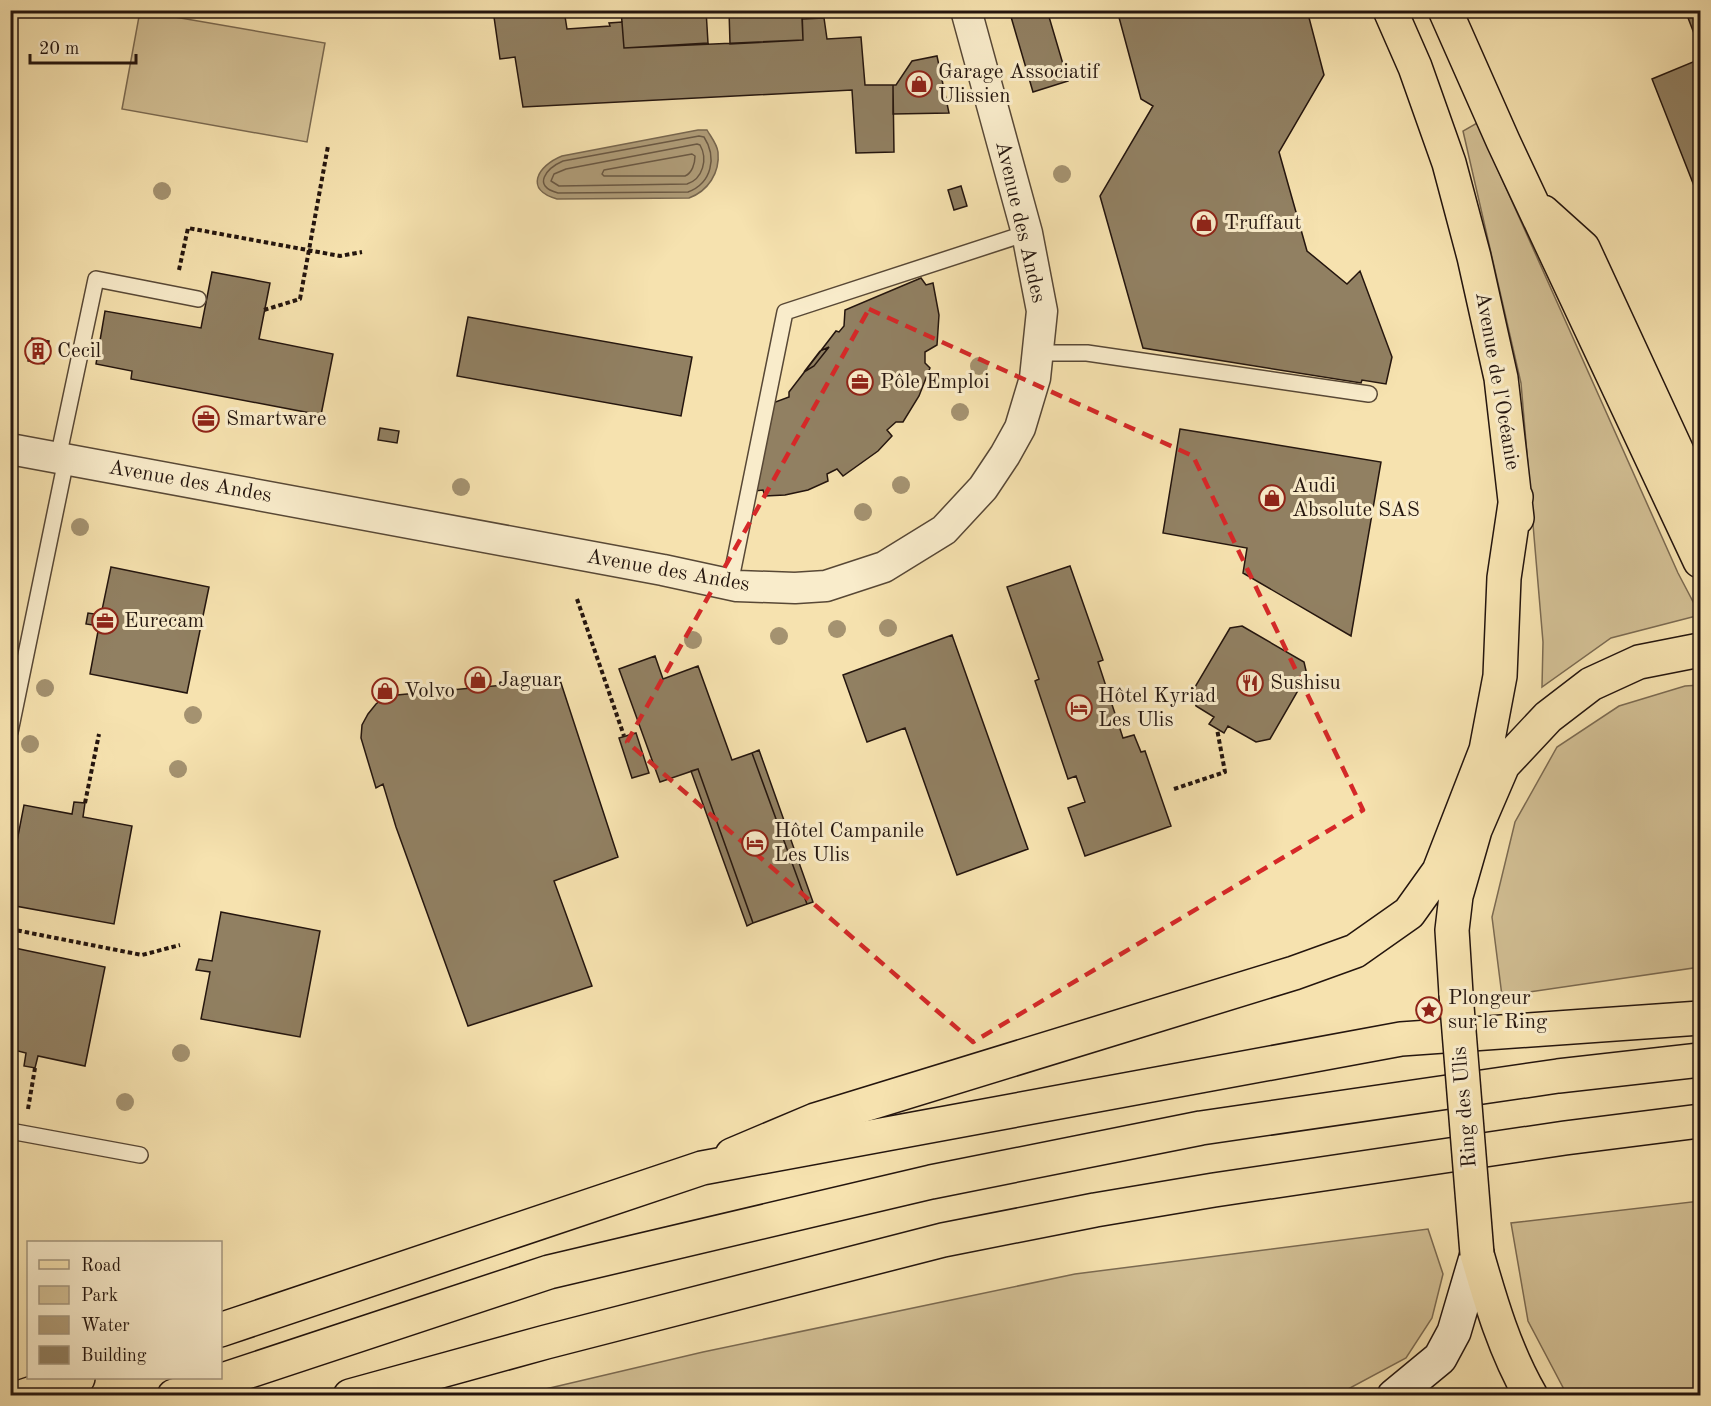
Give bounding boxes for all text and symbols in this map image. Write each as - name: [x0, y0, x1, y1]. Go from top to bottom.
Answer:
- scale bar: [30, 27, 136, 65]
- text: 20 m: [39, 40, 79, 58]
- place label: Garage Associatif Ulissien: [938, 62, 1100, 107]
- shop icon: Garage Associatif Ulissien: [904, 69, 934, 99]
- street label: Avenue des Andes: [991, 139, 1049, 305]
- shop icon: Truffaut: [1189, 208, 1219, 238]
- place label: Truffaut: [1224, 213, 1302, 234]
- street label: Avenue de l'Océanie: [1471, 290, 1523, 472]
- building icon: Cecil: [23, 336, 53, 366]
- place label: Cecil: [57, 341, 102, 362]
- office icon: Pôle Emploi: [845, 367, 875, 397]
- place label: Pôle Emploi: [880, 372, 990, 393]
- office icon: Smartware: [191, 404, 221, 434]
- place label: Smartware: [226, 409, 326, 430]
- street label: Avenue des Andes: [107, 457, 273, 507]
- place label: Audi Absolute SAS: [1292, 476, 1420, 521]
- shop icon: Audi Absolute SAS: [1257, 483, 1287, 513]
- street label: Avenue des Andes: [585, 546, 751, 596]
- office icon: Eurecam: [90, 606, 120, 636]
- place label: Eurecam: [124, 611, 204, 632]
- shop icon: Jaguar: [463, 665, 493, 695]
- restaurant icon: Sushisu: [1235, 668, 1265, 698]
- place label: Jaguar: [498, 670, 562, 691]
- place label: Sushisu: [1270, 673, 1341, 694]
- shop icon: Volvo: [370, 676, 400, 706]
- place label: Volvo: [404, 681, 455, 702]
- place label: Hôtel Kyriad Les Ulis: [1098, 686, 1216, 731]
- hotel icon: Hôtel Kyriad Les Ulis: [1064, 693, 1094, 723]
- place label: Hôtel Campanile Les Ulis: [774, 821, 924, 866]
- hotel icon: Hôtel Campanile Les Ulis: [740, 828, 770, 858]
- place label: Plongeur sur le Ring: [1448, 988, 1548, 1033]
- place icon: Plongeur sur le Ring: [1414, 995, 1444, 1025]
- street label: Ring des Ulis: [1449, 1045, 1481, 1169]
- legend: [27, 1241, 222, 1379]
- text: Road: [81, 1257, 121, 1275]
- text: Park: [81, 1287, 118, 1305]
- text: Water: [81, 1317, 130, 1335]
- text: Building: [81, 1347, 147, 1365]

